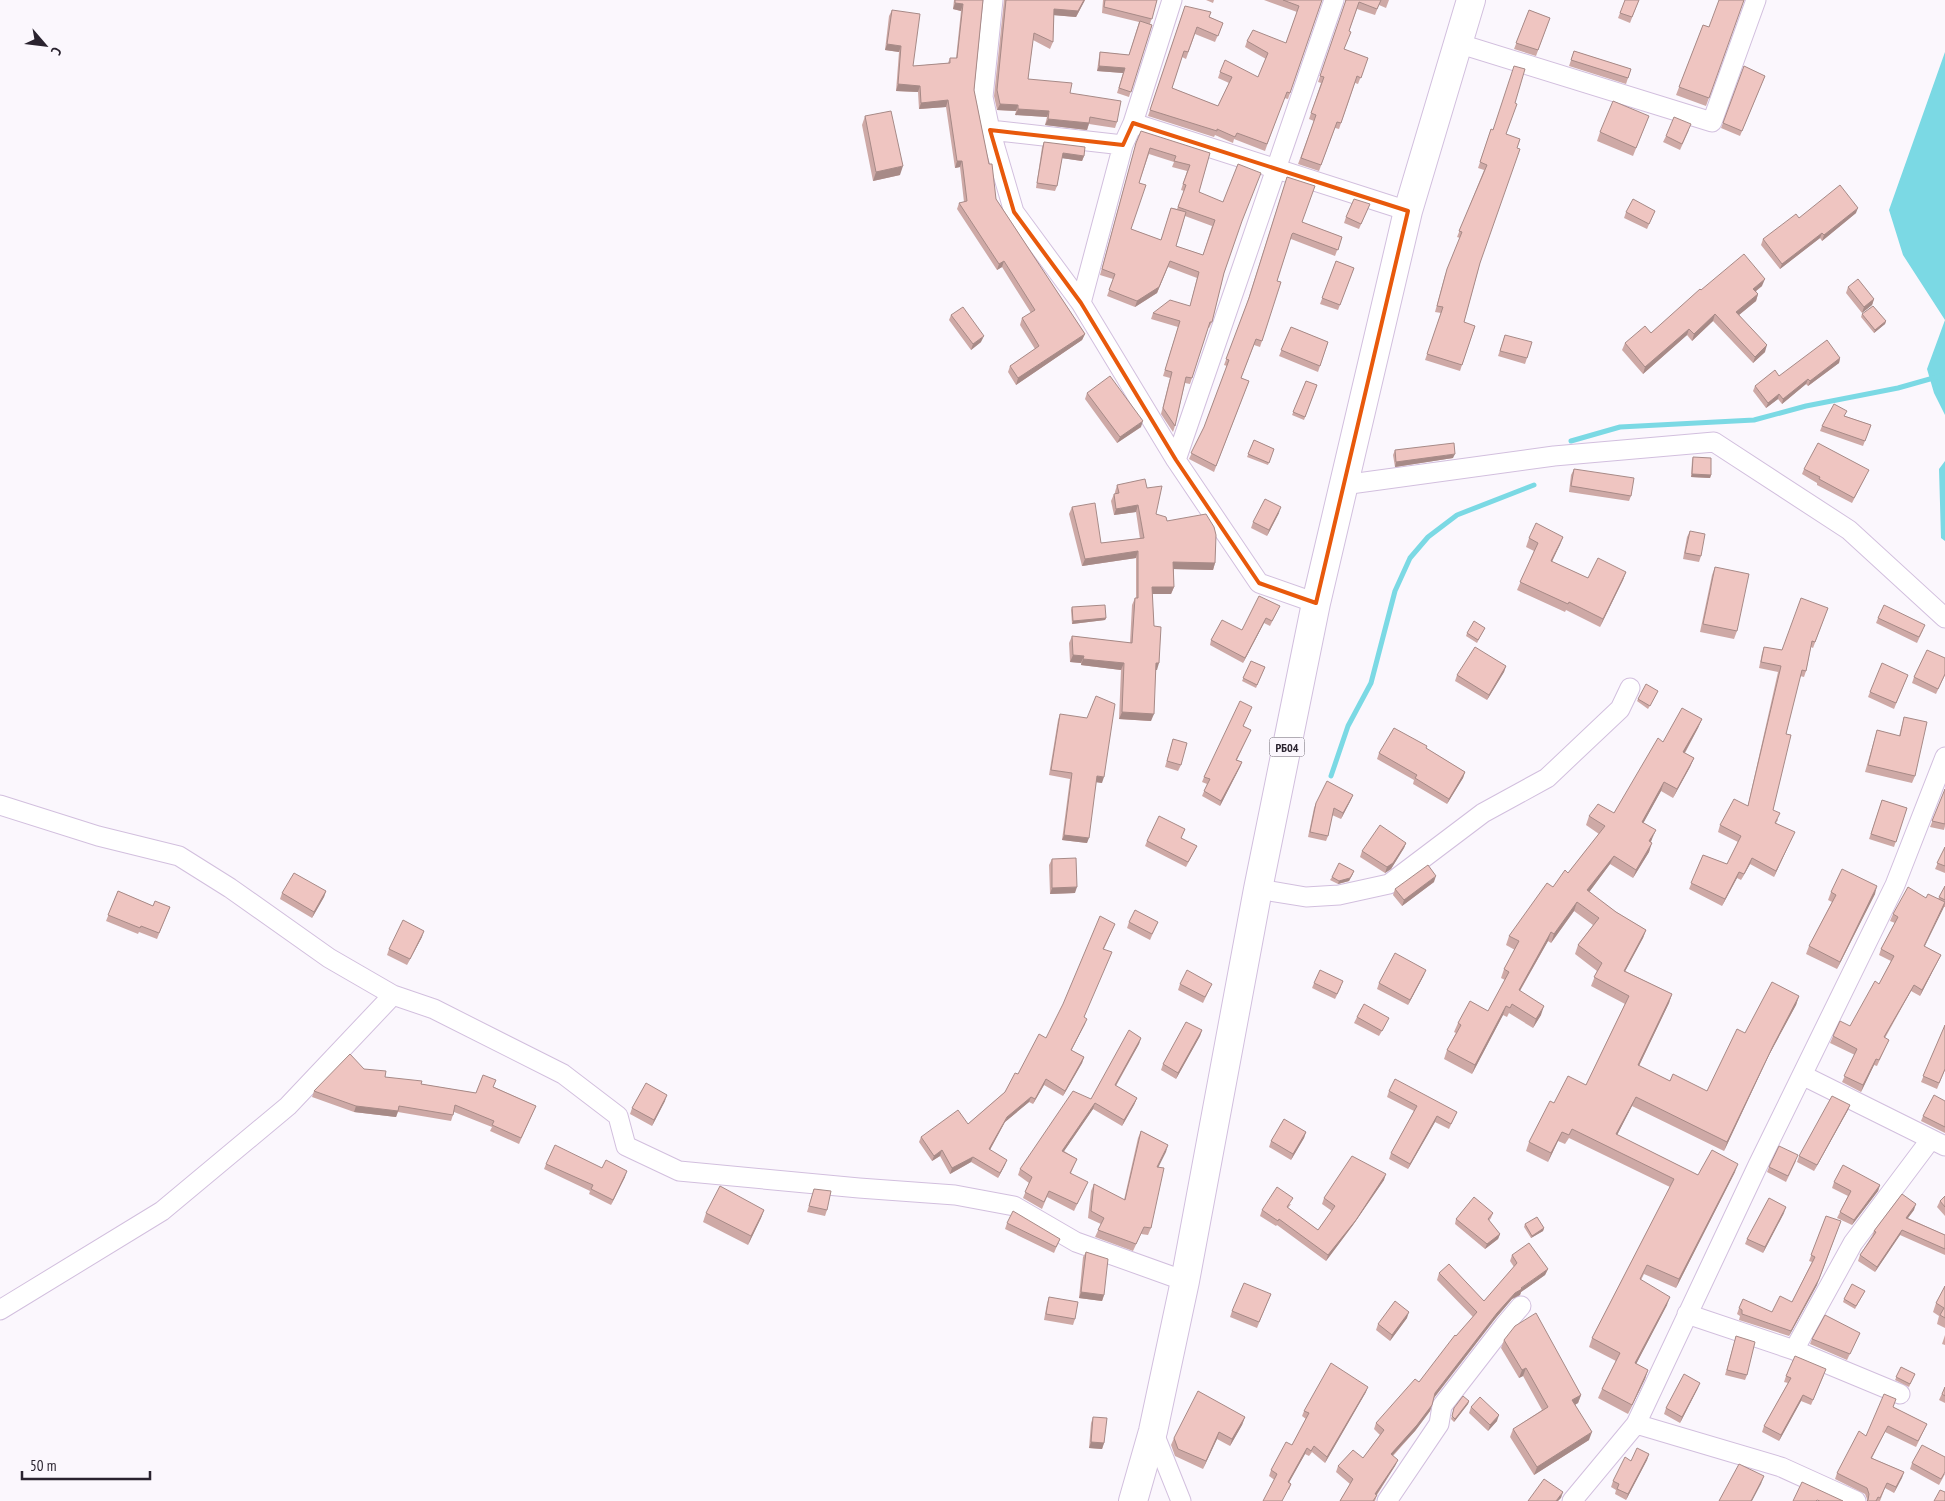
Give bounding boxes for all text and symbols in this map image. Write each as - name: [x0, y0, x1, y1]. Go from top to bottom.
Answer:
- north arrow: [20, 20, 70, 70]
- text: С: [47, 44, 66, 59]
- road number: РБ04: [1270, 738, 1304, 756]
- scale bar: [22, 1448, 150, 1480]
- text: 50 m: [30, 1456, 56, 1475]

